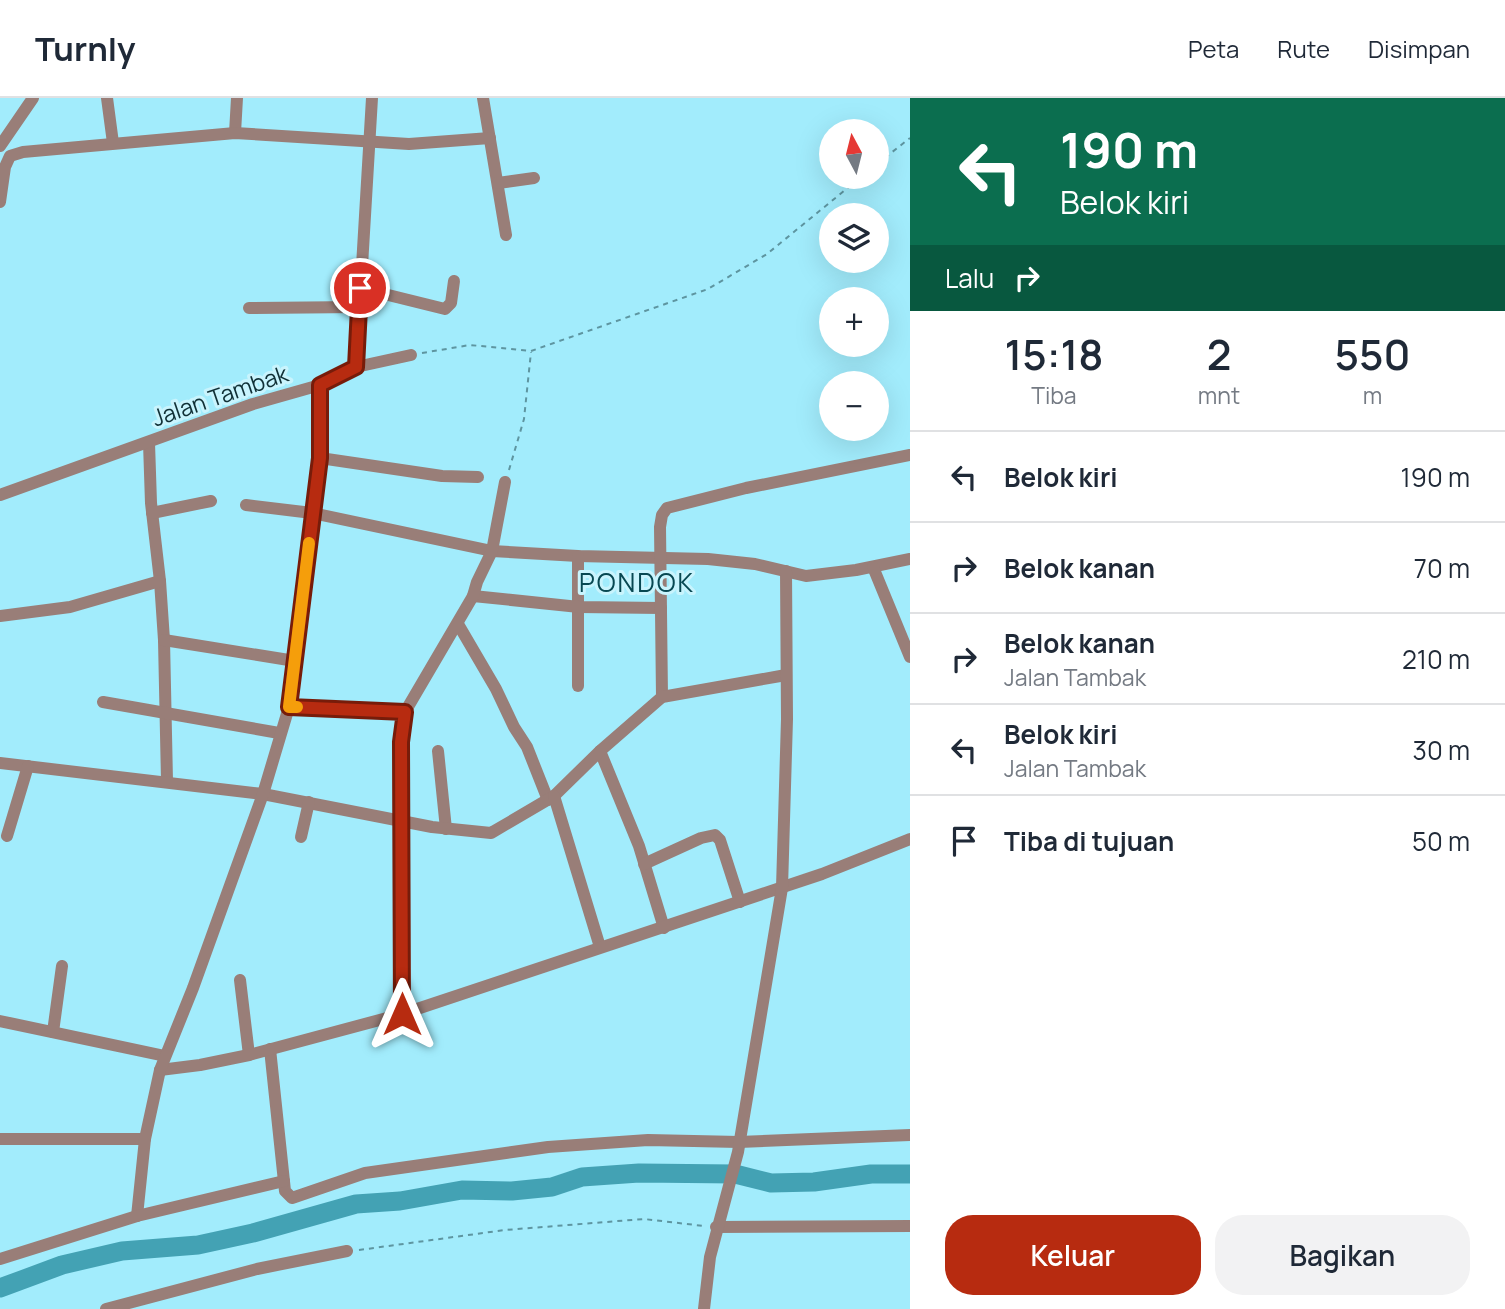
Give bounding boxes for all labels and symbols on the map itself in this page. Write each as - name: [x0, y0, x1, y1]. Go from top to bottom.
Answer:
- north arrow: [819, 119, 889, 189]
- pin: [330, 258, 390, 318]
- street label: Jalan Tambak: [147, 357, 293, 433]
- district label: PONDOK: [579, 564, 695, 600]
- position arrow: [365, 977, 439, 1051]

